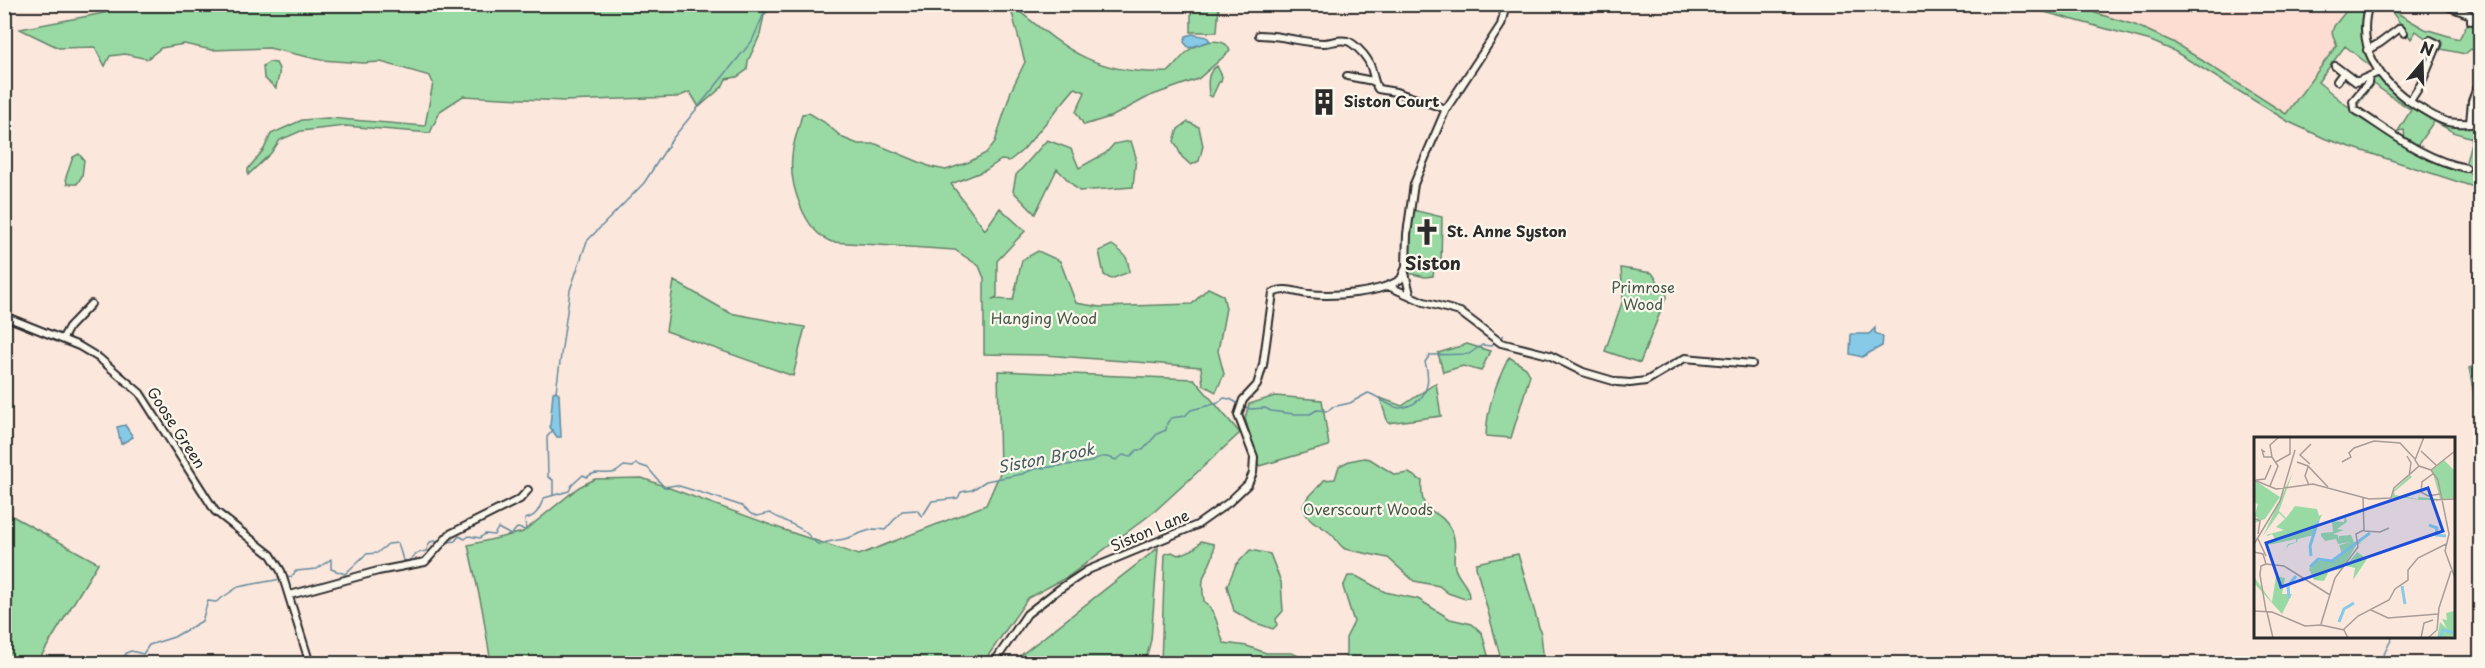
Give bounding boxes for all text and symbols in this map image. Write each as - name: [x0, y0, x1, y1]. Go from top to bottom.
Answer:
- north arrow: [2392, 33, 2452, 93]
- text: N: [2417, 34, 2437, 61]
- building icon: Siston Court: [1309, 87, 1339, 117]
- place label: Siston Court: [1344, 89, 1439, 112]
- church icon: St. Anne Syston: [1412, 217, 1442, 247]
- place label: St. Anne Syston: [1447, 219, 1567, 242]
- district label: Siston: [1405, 249, 1461, 276]
- park label: Primrose Wood: [1611, 275, 1675, 315]
- park label: Hanging Wood: [991, 306, 1097, 329]
- street label: Goose Green: [142, 382, 212, 473]
- water label: Siston Brook: [995, 436, 1097, 478]
- inset map: [2254, 437, 2455, 638]
- park label: Overscourt Woods: [1303, 497, 1434, 520]
- street label: Siston Lane: [1106, 503, 1192, 557]

